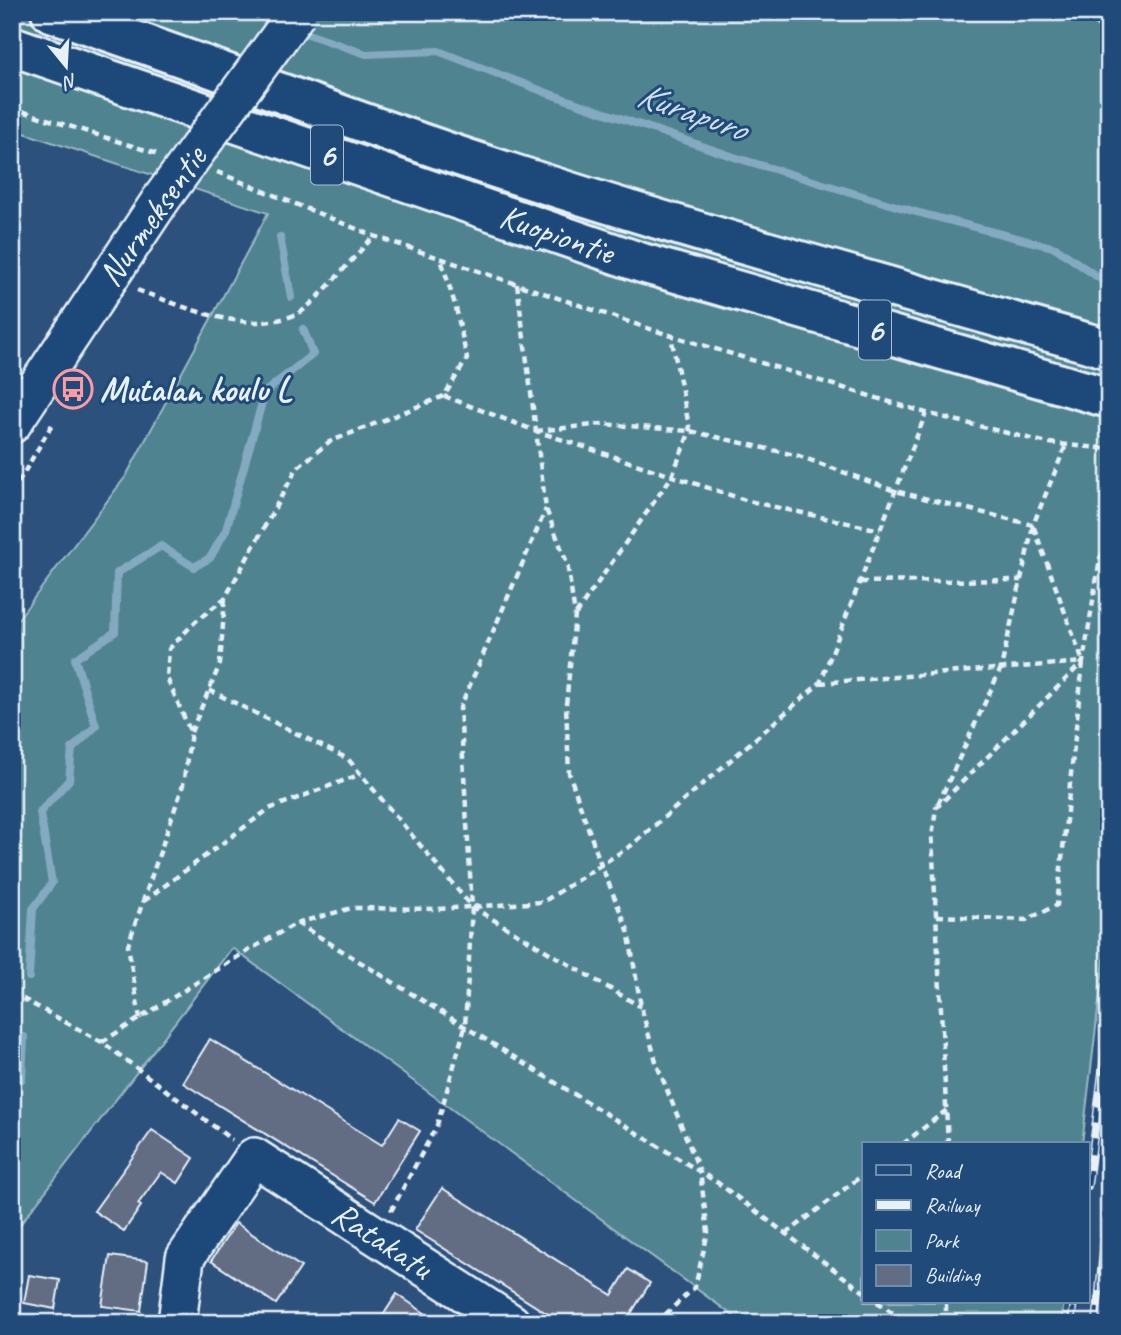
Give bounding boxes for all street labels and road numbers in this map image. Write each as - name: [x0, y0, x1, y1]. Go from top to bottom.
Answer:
- road number: 6: [311, 125, 343, 184]
- street label: Nurmeksentie: [87, 135, 218, 295]
- street label: Kuopiontie: [494, 194, 623, 275]
- road number: 6: [859, 300, 891, 360]
- street label: Ratakatu: [323, 1191, 443, 1290]

